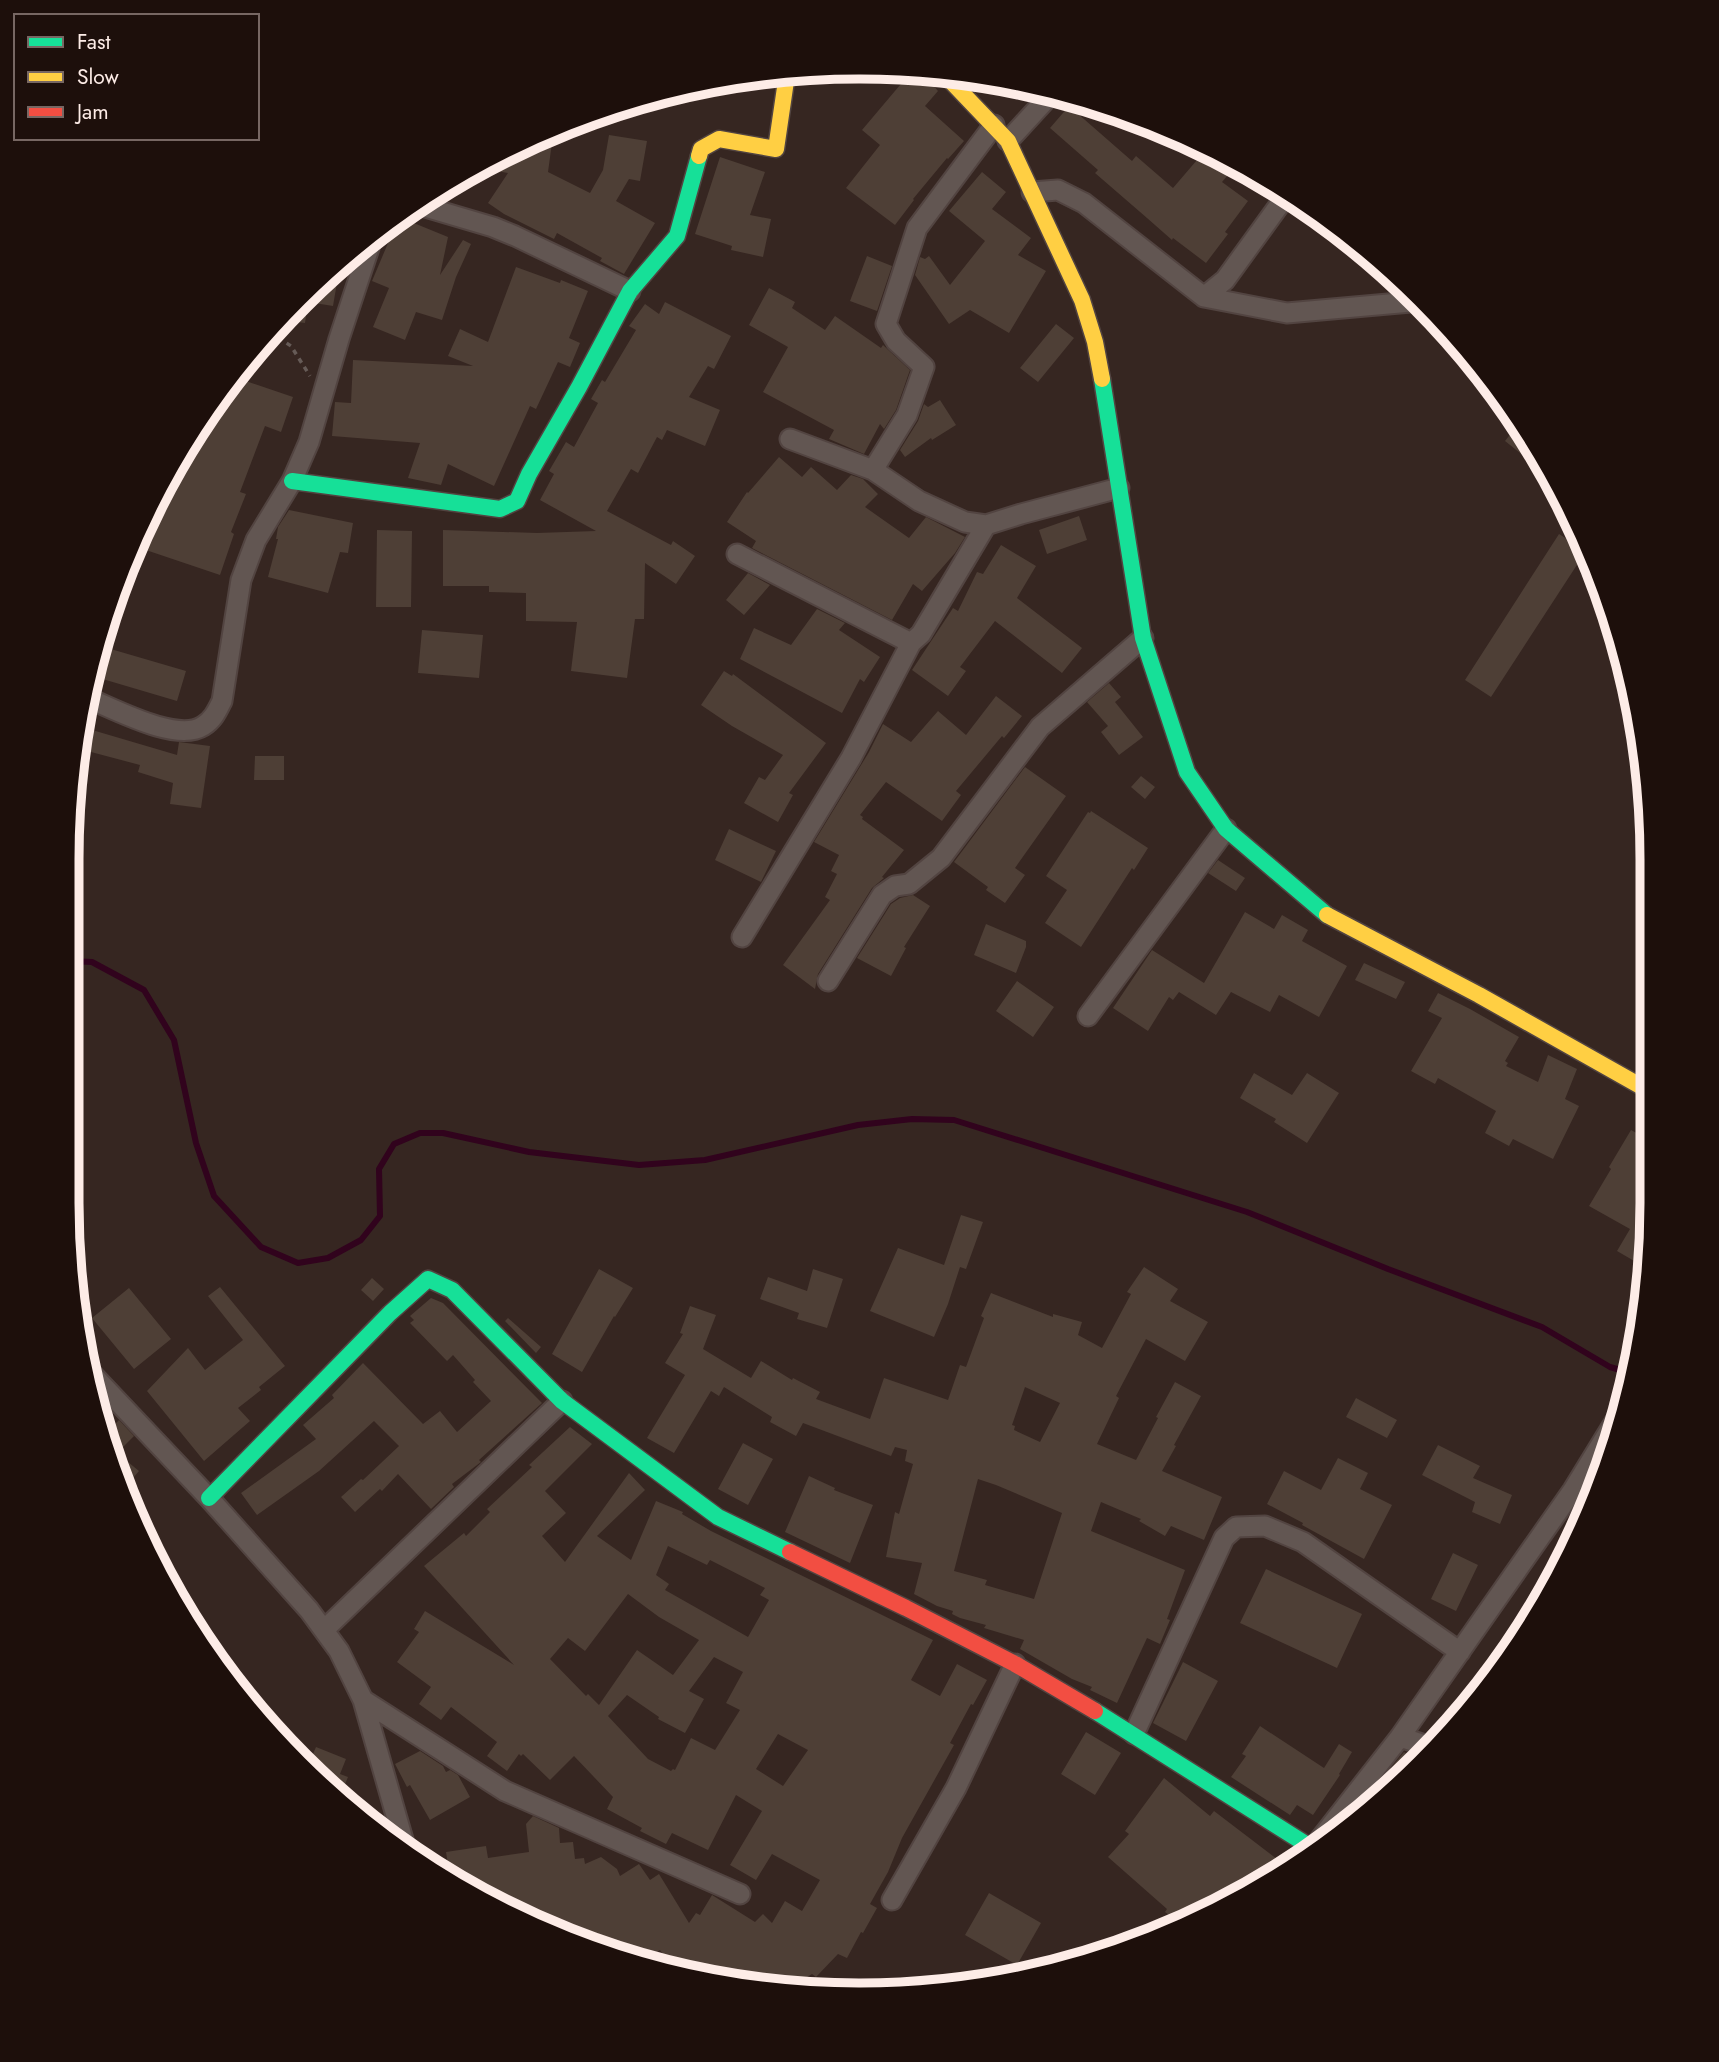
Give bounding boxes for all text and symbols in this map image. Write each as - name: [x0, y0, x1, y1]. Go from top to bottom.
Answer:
- legend: [14, 14, 259, 140]
- text: Fast: [77, 27, 110, 57]
- text: Slow: [77, 62, 119, 92]
- text: Jam: [74, 97, 109, 127]

